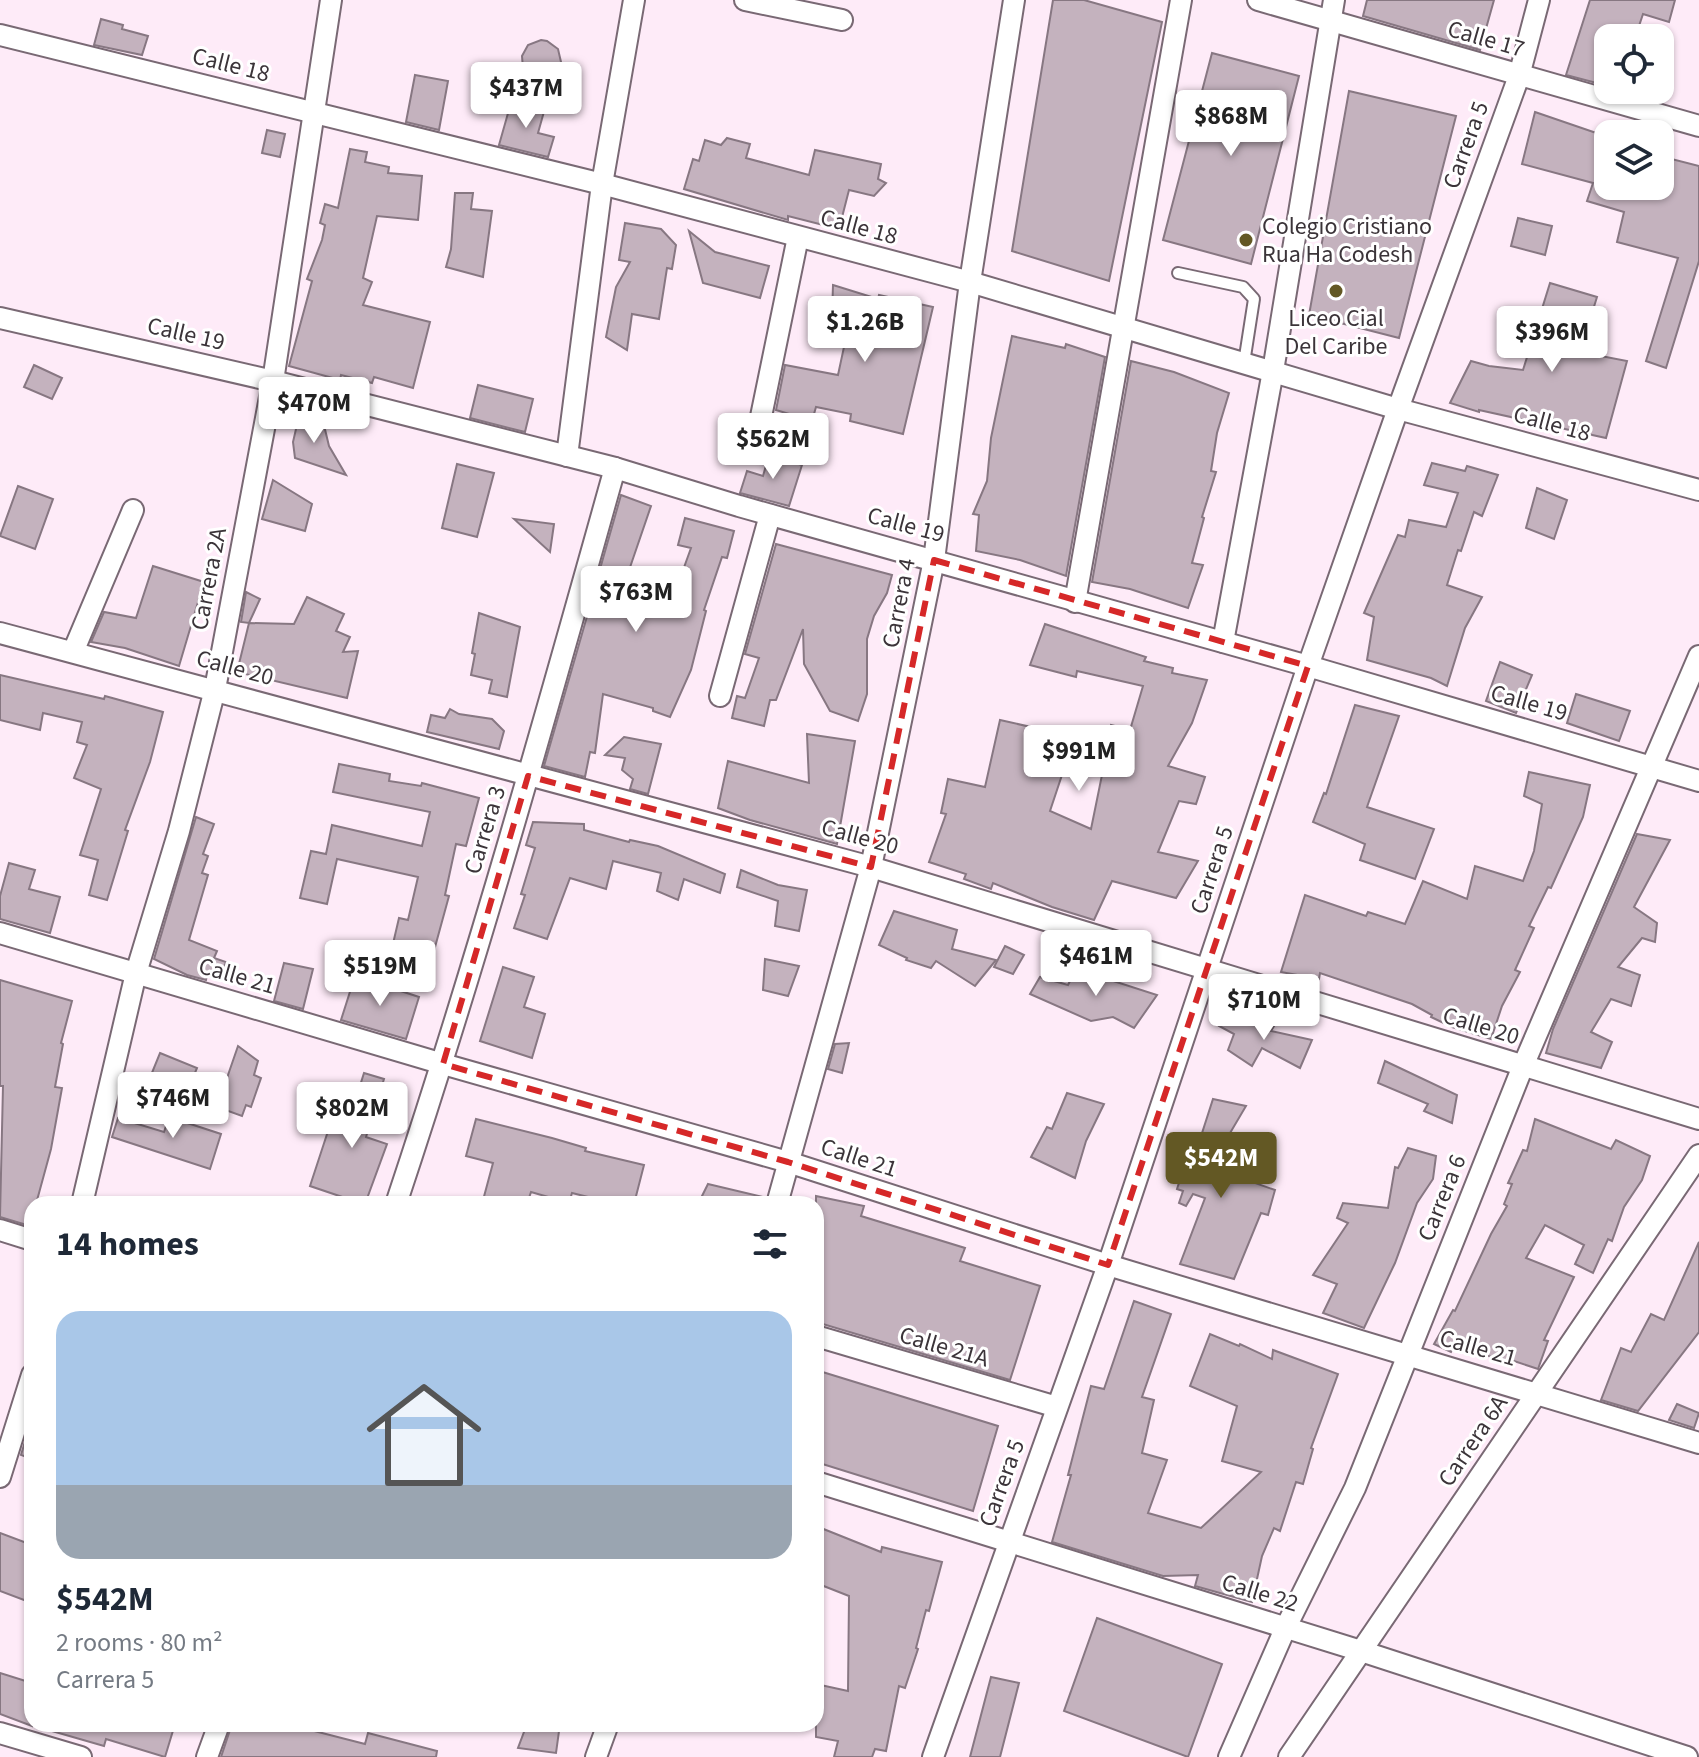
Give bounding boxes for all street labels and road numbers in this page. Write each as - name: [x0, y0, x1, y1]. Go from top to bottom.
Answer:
- street label: Calle 17: [1443, 11, 1529, 67]
- street label: Calle 18: [189, 39, 273, 91]
- street label: Carrera 5: [1434, 96, 1498, 194]
- street label: Calle 18: [817, 200, 901, 254]
- street label: Calle 19: [144, 308, 228, 360]
- street label: Calle 18: [1510, 397, 1594, 451]
- street label: Calle 19: [864, 498, 948, 552]
- street label: Carrera 2A: [182, 525, 236, 633]
- street label: Carrera 4: [873, 555, 925, 651]
- street label: Calle 20: [193, 641, 277, 695]
- street label: Calle 19: [1486, 675, 1572, 731]
- street label: Carrera 3: [455, 782, 515, 878]
- street label: Calle 20: [818, 810, 902, 864]
- street label: Carrera 5: [1181, 821, 1243, 919]
- street label: Calle 21: [194, 948, 280, 1004]
- street label: Calle 20: [1438, 998, 1524, 1054]
- street label: Calle 21: [816, 1129, 902, 1187]
- street label: Carrera 6: [1409, 1149, 1475, 1247]
- street label: Calle 21A: [895, 1318, 993, 1376]
- street label: Calle 21: [1435, 1320, 1521, 1376]
- street label: Carrera 6A: [1429, 1388, 1517, 1494]
- street label: Carrera 5: [970, 1434, 1034, 1532]
- street label: Calle 22: [1217, 1565, 1303, 1621]

